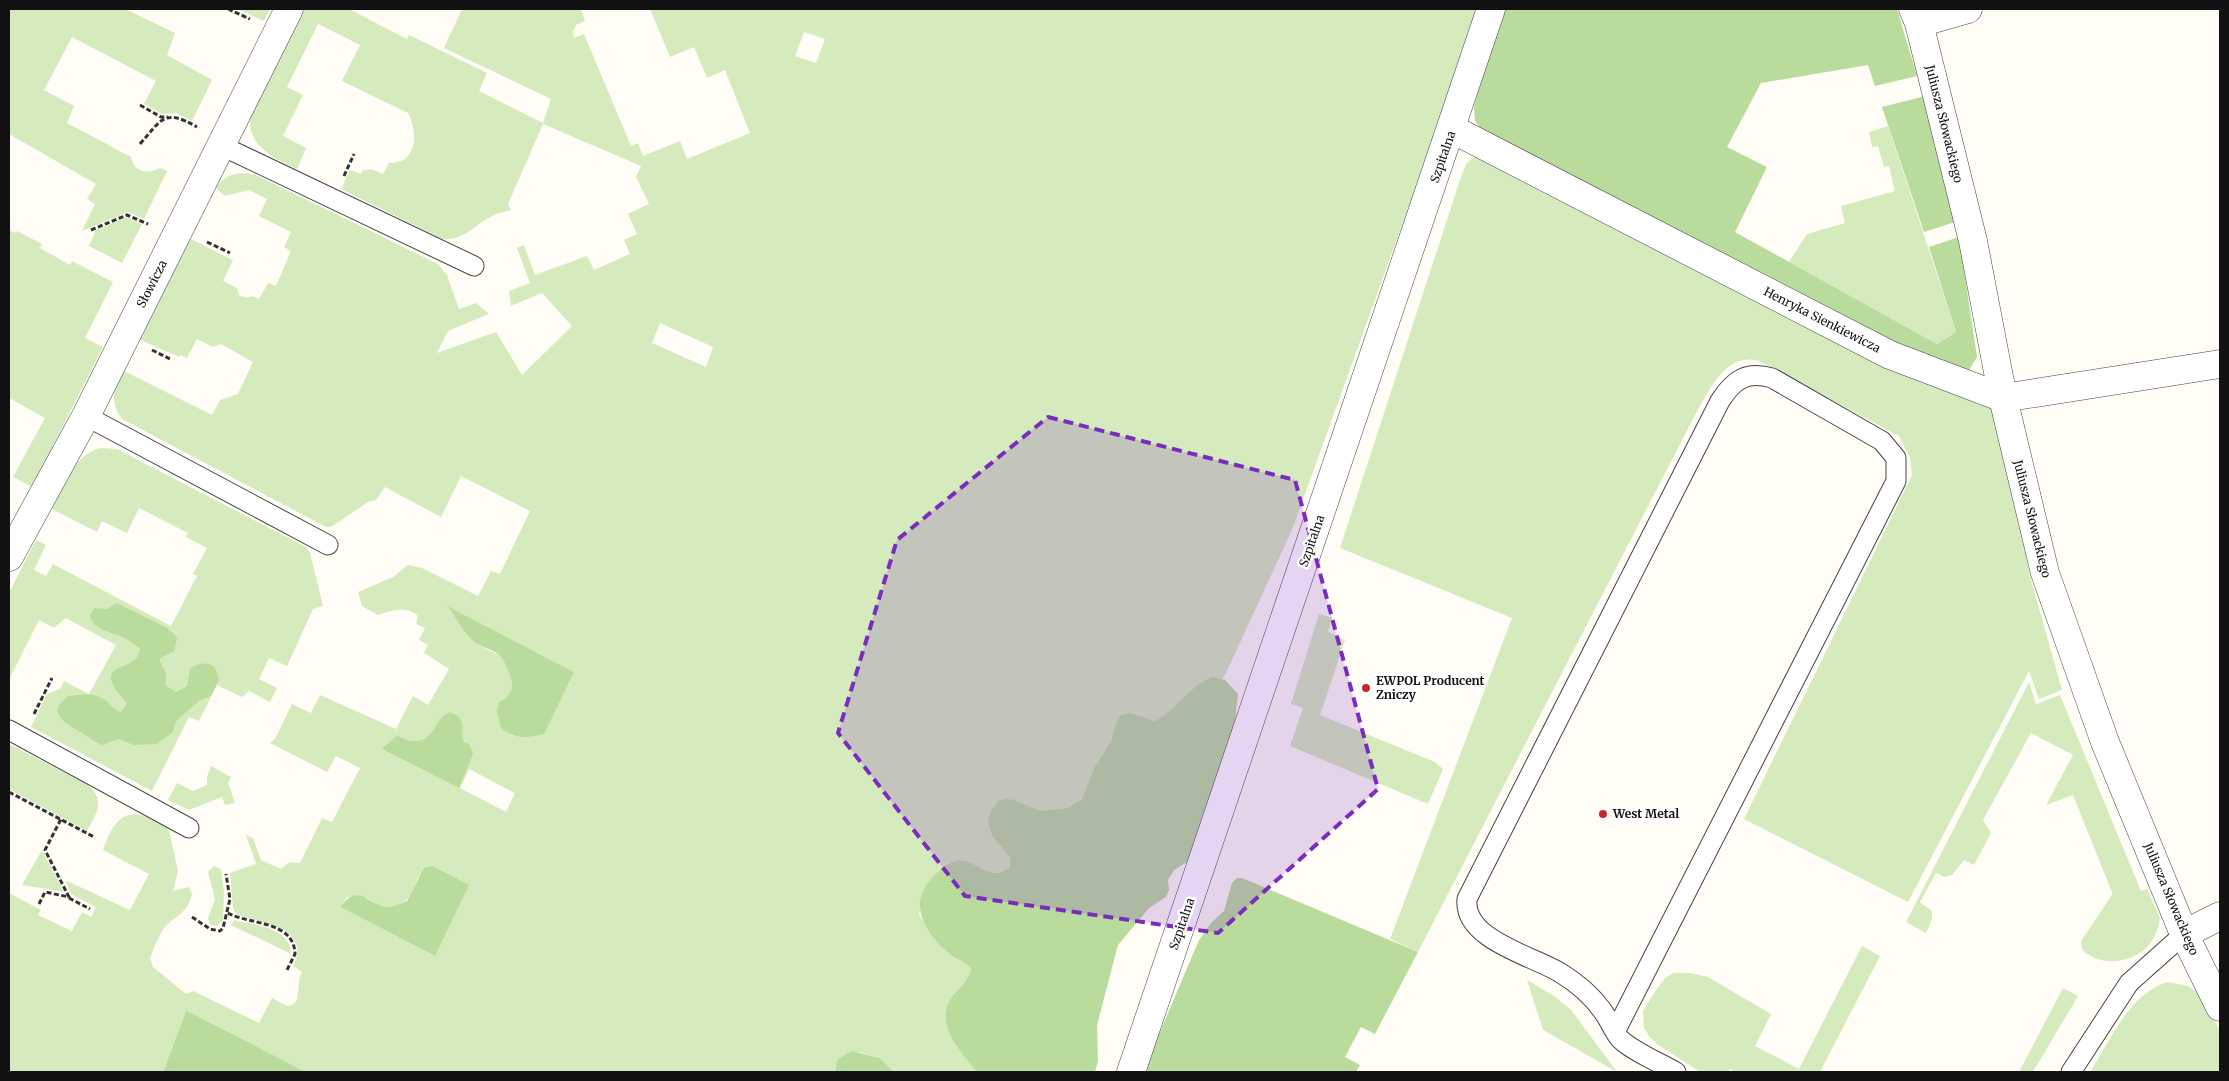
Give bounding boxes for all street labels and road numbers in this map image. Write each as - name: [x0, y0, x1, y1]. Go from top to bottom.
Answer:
- street label: Juliusza Słowackiego: [1922, 62, 1966, 184]
- street label: Szpitalna: [1427, 128, 1459, 185]
- street label: Słowicza: [133, 257, 170, 310]
- street label: Henryka Sienkiewicza: [1761, 284, 1884, 356]
- street label: Juliusza Słowackiego: [2010, 457, 2054, 579]
- street label: Szpitalna: [1296, 512, 1328, 569]
- street label: Juliusza Słowackiego: [2141, 839, 2202, 957]
- street label: Szpitalna: [1166, 895, 1198, 952]

